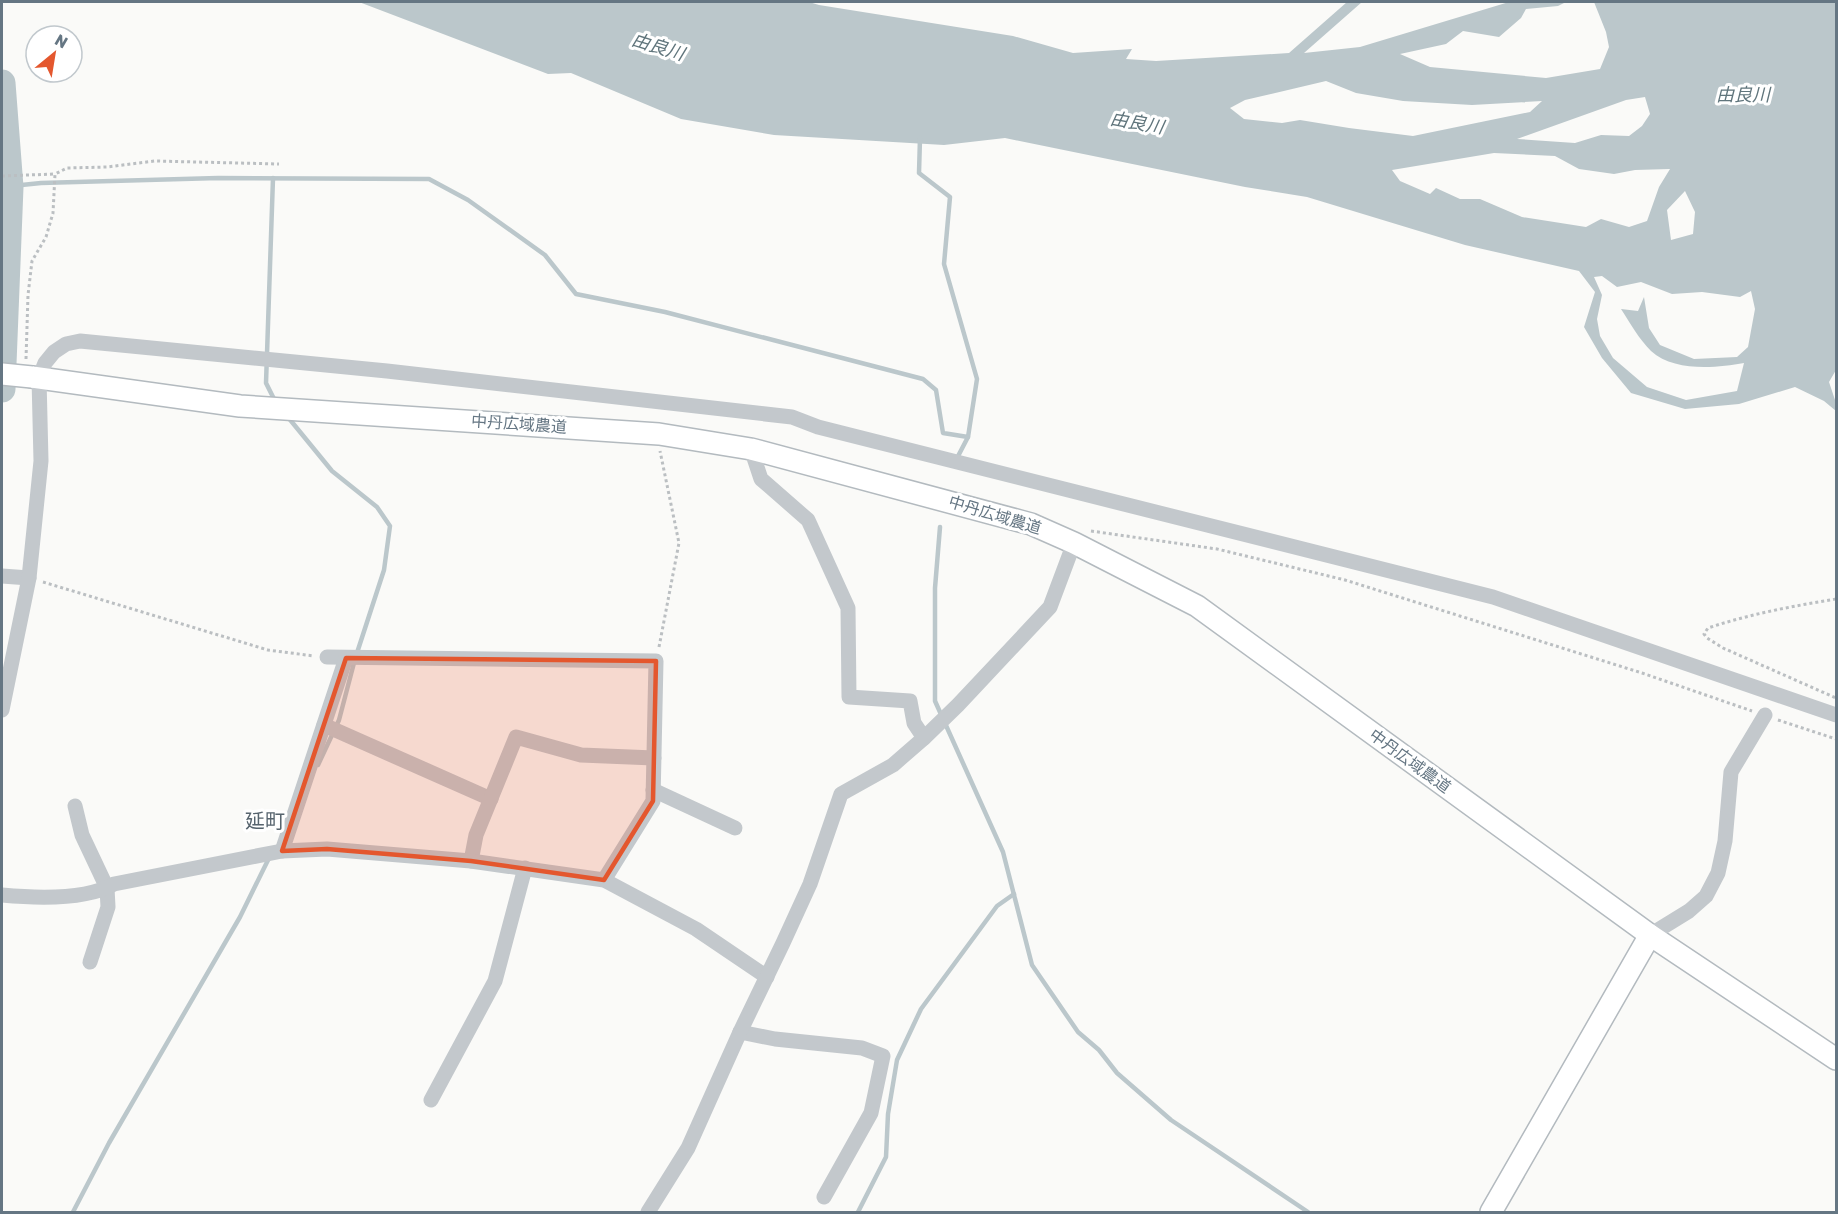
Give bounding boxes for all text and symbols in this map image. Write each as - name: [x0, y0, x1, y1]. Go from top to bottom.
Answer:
- north arrow: [24, 24, 84, 84]
- water label: 由良川: [629, 29, 689, 66]
- text: N: [52, 30, 71, 53]
- water label: 由良川: [1716, 84, 1772, 106]
- water label: 由良川: [1109, 107, 1167, 139]
- street label: 中丹広域農道: [470, 411, 568, 437]
- street label: 中丹広域農道: [946, 492, 1044, 538]
- street label: 中丹広域農道: [1366, 725, 1454, 797]
- district label: 延町: [245, 809, 285, 833]

